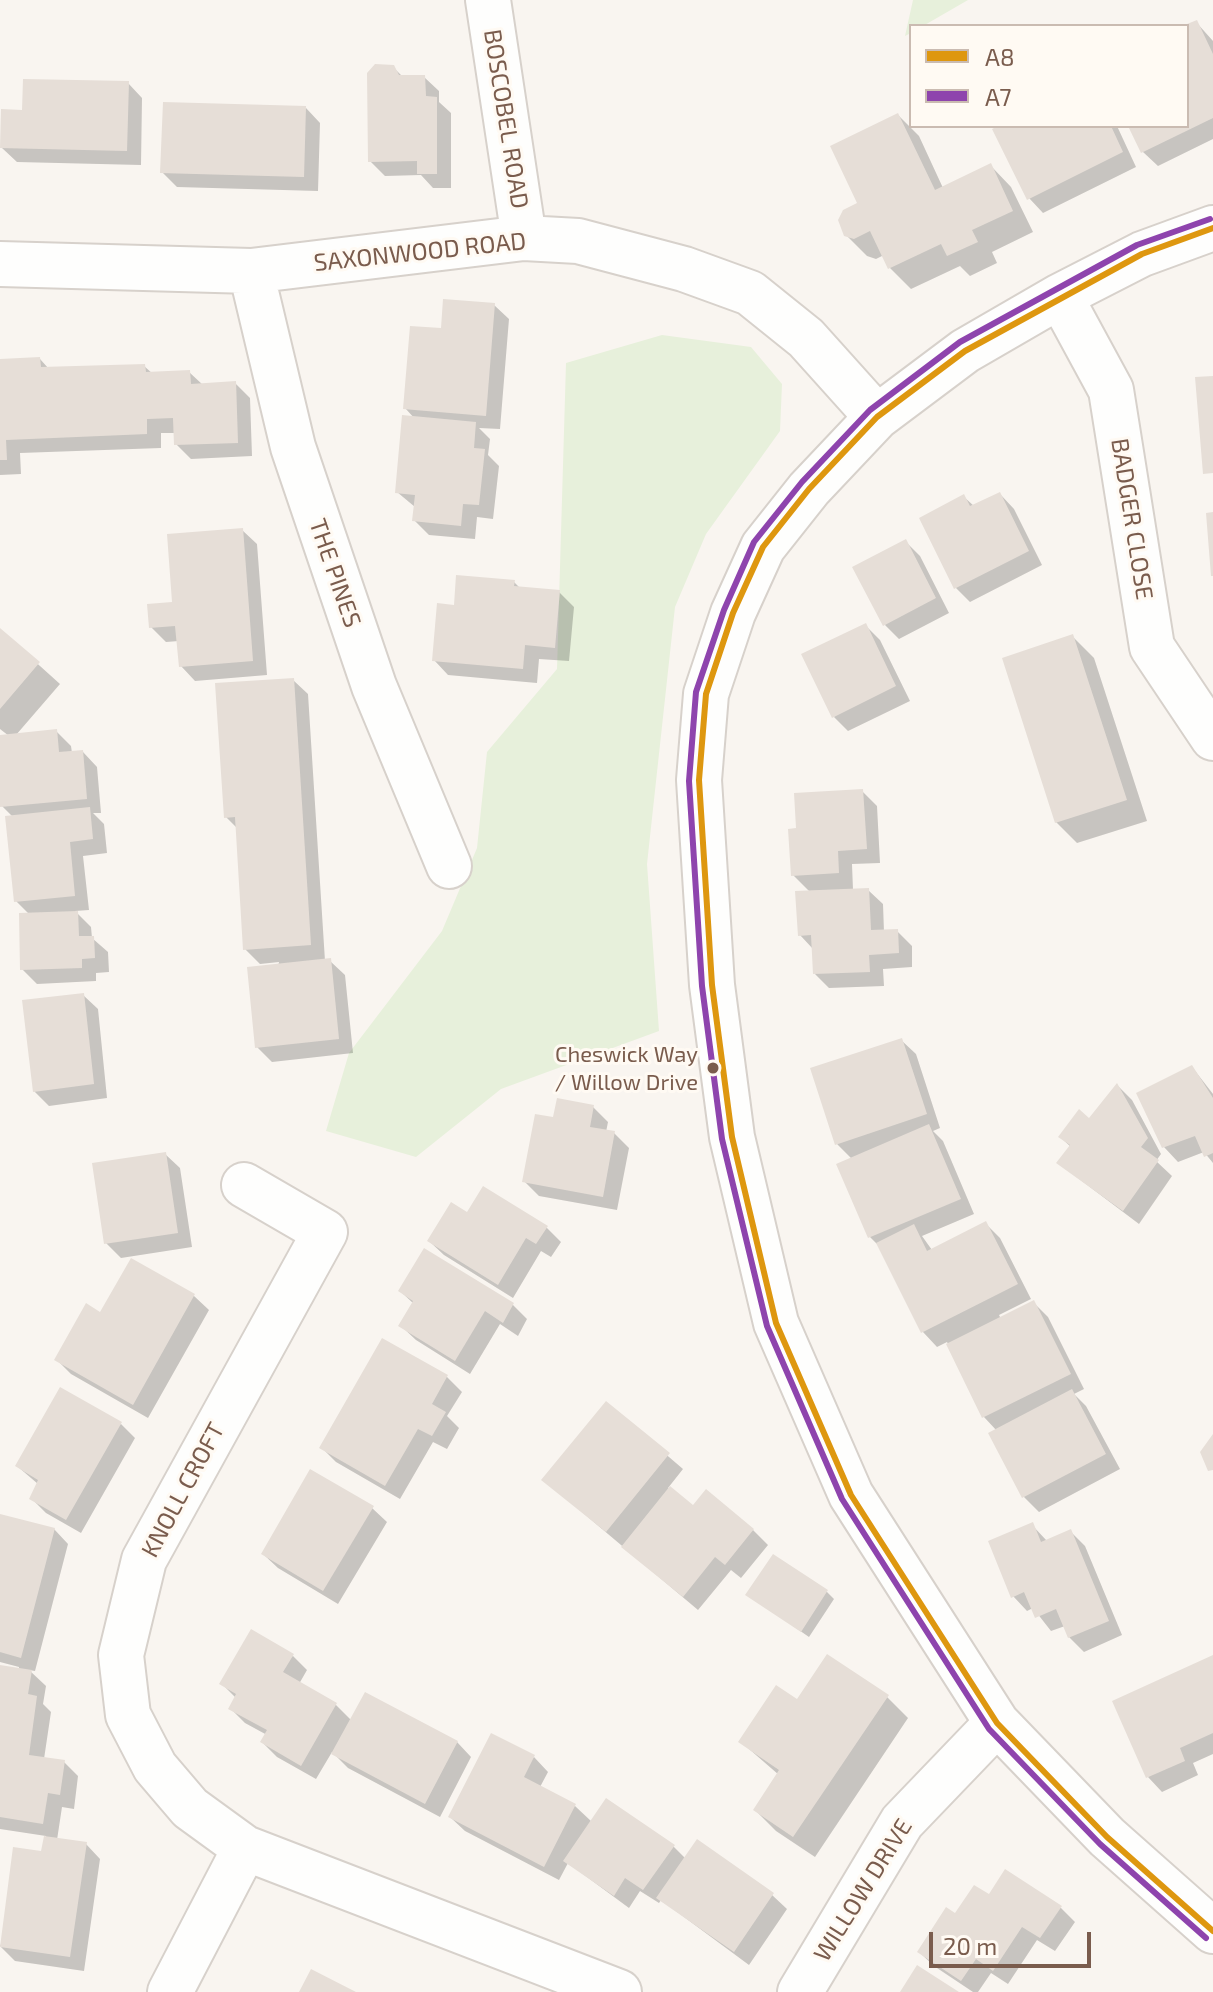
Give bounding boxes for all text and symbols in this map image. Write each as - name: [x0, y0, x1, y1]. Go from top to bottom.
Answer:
- legend: [909, 24, 1189, 128]
- street label: BOSCOBEL ROAD: [478, 27, 534, 211]
- text: A8: [985, 42, 1015, 71]
- text: A7: [985, 82, 1012, 111]
- street label: SAXONWOOD ROAD: [312, 227, 528, 277]
- street label: BADGER CLOSE: [1105, 436, 1159, 602]
- street label: THE PINES: [303, 515, 367, 631]
- place label: Cheswick Way / Willow Drive: [555, 1042, 698, 1094]
- marker: Cheswick Way / Willow Drive: [705, 1060, 721, 1076]
- street label: KNOLL CROFT: [135, 1418, 231, 1562]
- street label: WILLOW DRIVE: [808, 1813, 918, 1967]
- scale bar: [933, 1916, 1095, 1966]
- text: 20 m: [943, 1931, 997, 1960]

